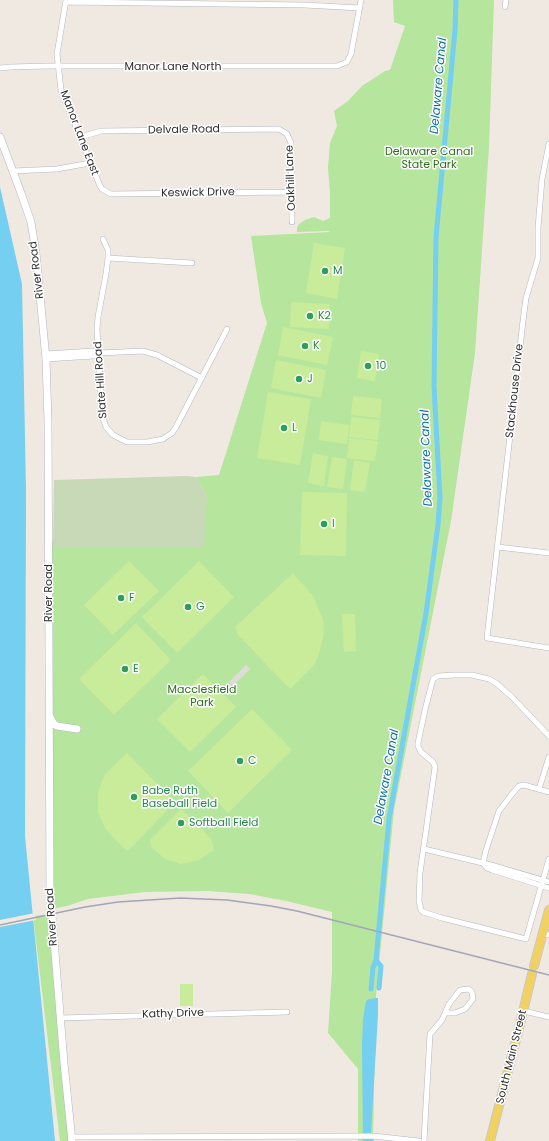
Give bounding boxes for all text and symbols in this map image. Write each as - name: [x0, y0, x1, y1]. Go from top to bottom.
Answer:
- water label: Delaware Canal: [428, 37, 450, 135]
- street label: Manor Lane North: [125, 60, 221, 74]
- street label: Manor Lane East: [57, 89, 101, 177]
- street label: Delvale Road: [148, 123, 220, 137]
- street label: Oakhill Lane: [283, 145, 299, 211]
- park label: Delaware Canal State Park: [385, 145, 473, 171]
- street label: Keswick Drive: [161, 186, 235, 200]
- street label: River Road: [27, 240, 47, 300]
- place label: M: [333, 264, 342, 278]
- marker: M: [320, 266, 330, 276]
- place label: K2: [318, 309, 331, 323]
- marker: K2: [305, 311, 315, 321]
- place label: K: [313, 339, 320, 353]
- street label: Slate Hill Road: [92, 341, 110, 419]
- marker: K: [300, 341, 310, 351]
- street label: Stackhouse Drive: [504, 343, 526, 439]
- place label: 10: [376, 359, 386, 373]
- marker: 10: [363, 361, 373, 371]
- place label: J: [307, 372, 313, 386]
- marker: J: [294, 374, 304, 384]
- water label: Delaware Canal: [418, 410, 436, 506]
- place label: L: [292, 421, 297, 435]
- marker: L: [279, 423, 289, 433]
- place label: I: [332, 517, 335, 531]
- marker: I: [319, 519, 329, 529]
- street label: River Road: [42, 564, 56, 622]
- place label: F: [129, 591, 135, 605]
- marker: F: [116, 593, 126, 603]
- place label: G: [196, 600, 205, 614]
- marker: G: [183, 602, 193, 612]
- place label: E: [133, 662, 139, 676]
- marker: E: [120, 664, 130, 674]
- park label: Macclesfield Park: [168, 683, 236, 709]
- water label: Delaware Canal: [372, 728, 402, 826]
- place label: C: [248, 754, 256, 768]
- marker: C: [235, 756, 245, 766]
- place label: Babe Ruth Baseball Field: [142, 784, 217, 810]
- marker: Babe Ruth Baseball Field: [129, 792, 139, 802]
- place label: Softball Field: [189, 816, 259, 830]
- marker: Softball Field: [176, 818, 186, 828]
- street label: River Road: [43, 888, 61, 946]
- street label: Kathy Drive: [142, 1006, 204, 1022]
- street label: South Main Street: [494, 1009, 530, 1105]

